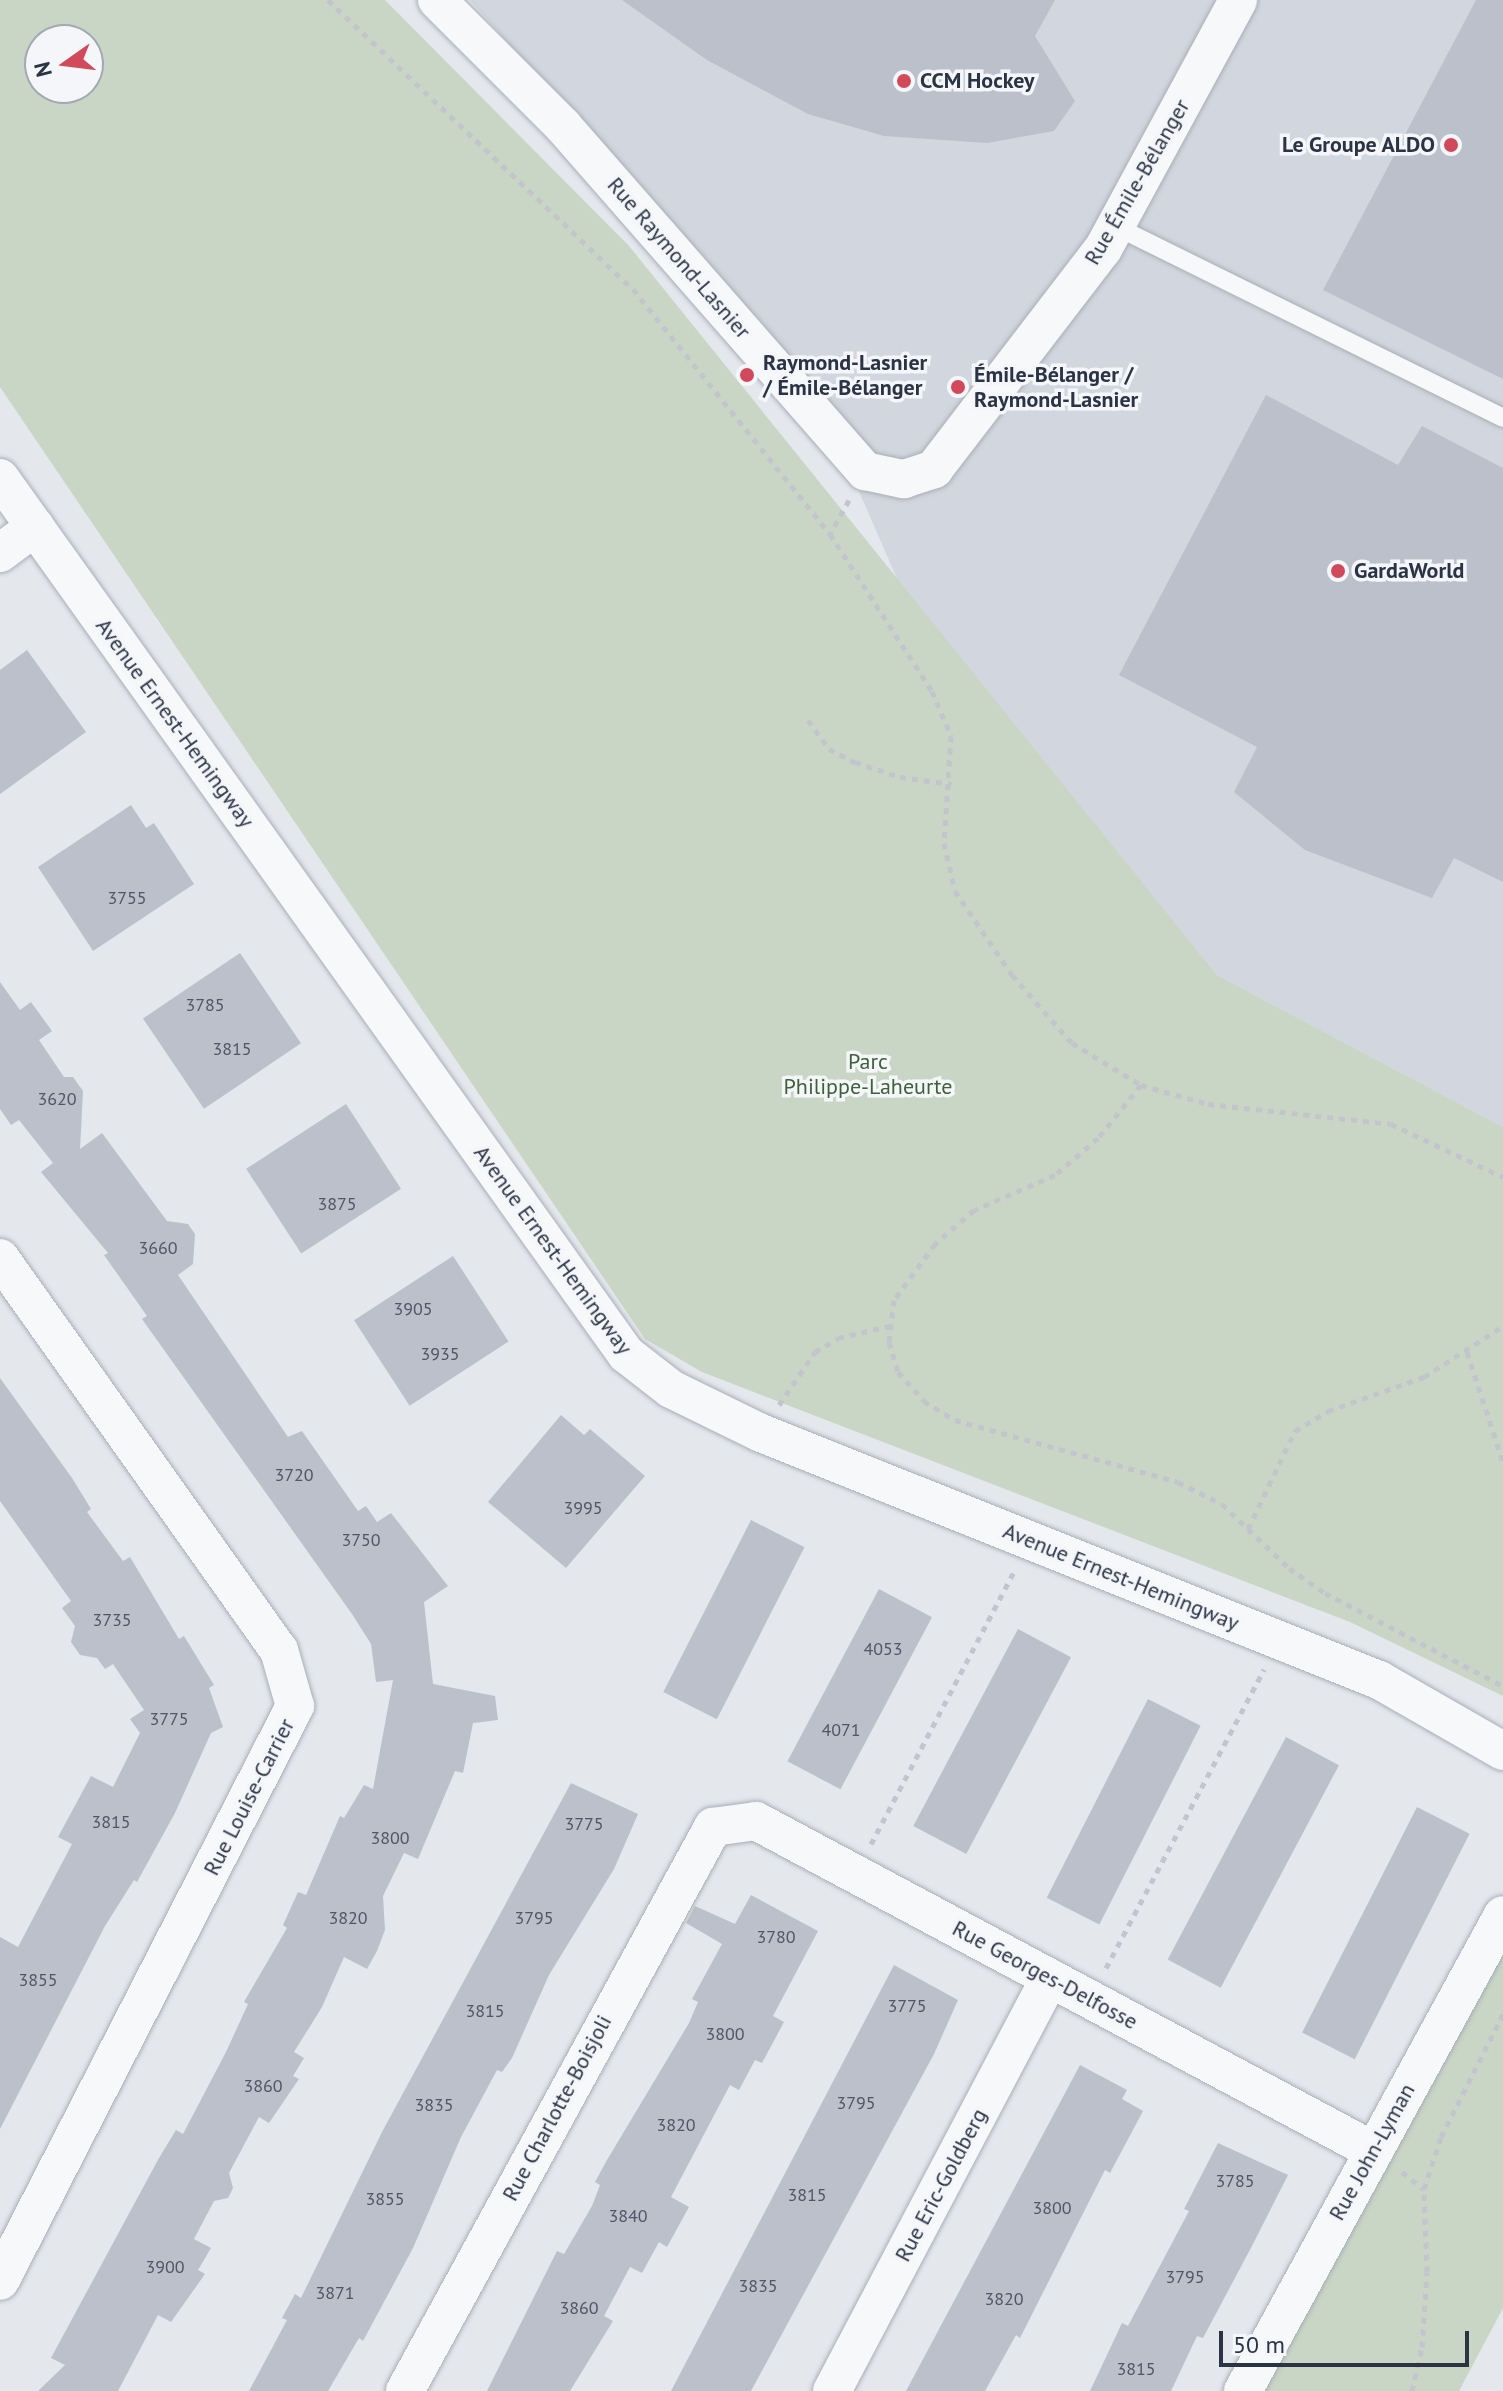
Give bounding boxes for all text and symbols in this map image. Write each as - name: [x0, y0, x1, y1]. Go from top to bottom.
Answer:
- north arrow: [24, 24, 104, 104]
- text: N: [27, 59, 58, 80]
- place label: CCM Hockey: [920, 68, 1035, 94]
- marker: CCM Hockey: [895, 72, 913, 90]
- street label: Rue Émile-Bélanger: [1079, 95, 1195, 269]
- place label: Le Groupe ALDO: [1281, 132, 1435, 158]
- marker: Le Groupe ALDO: [1442, 136, 1460, 154]
- street label: Rue Raymond-Lasnier: [602, 172, 756, 344]
- place label: Raymond-Lasnier / Émile-Bélanger: [763, 349, 927, 400]
- place label: Émile-Bélanger / Raymond-Lasnier: [974, 361, 1138, 412]
- marker: Raymond-Lasnier / Émile-Bélanger: [738, 366, 756, 384]
- marker: Émile-Bélanger / Raymond-Lasnier: [949, 378, 967, 396]
- place label: GardaWorld: [1354, 558, 1464, 584]
- marker: GardaWorld: [1329, 562, 1347, 580]
- street label: Avenue Ernest-Hemingway: [90, 613, 260, 833]
- house number: 3755: [107, 887, 147, 909]
- house number: 3785: [185, 994, 225, 1016]
- house number: 3815: [212, 1038, 252, 1060]
- park label: Parc Philippe-Laheurte: [784, 1048, 952, 1100]
- house number: 3620: [37, 1088, 77, 1110]
- street label: Avenue Ernest-Hemingway: [468, 1140, 638, 1360]
- house number: 3875: [317, 1193, 357, 1215]
- house number: 3660: [138, 1237, 178, 1259]
- house number: 3905: [393, 1298, 433, 1320]
- house number: 3935: [420, 1343, 460, 1365]
- house number: 3720: [274, 1464, 314, 1486]
- house number: 3995: [563, 1497, 603, 1519]
- street label: Avenue Ernest-Hemingway: [999, 1518, 1243, 1636]
- house number: 3750: [341, 1529, 381, 1551]
- house number: 3735: [92, 1609, 132, 1631]
- house number: 4053: [863, 1638, 903, 1660]
- house number: 3775: [149, 1708, 189, 1730]
- street label: Rue Louise-Carrier: [198, 1714, 300, 1880]
- house number: 4071: [821, 1719, 861, 1741]
- house number: 3815: [91, 1811, 131, 1833]
- house number: 3775: [564, 1813, 604, 1835]
- house number: 3800: [370, 1827, 410, 1849]
- house number: 3820: [328, 1907, 368, 1929]
- house number: 3795: [514, 1907, 554, 1929]
- street label: Rue Georges-Delfosse: [948, 1915, 1142, 2035]
- house number: 3780: [756, 1926, 796, 1948]
- house number: 3855: [18, 1969, 58, 1991]
- house number: 3775: [887, 1995, 927, 2017]
- house number: 3815: [465, 2000, 505, 2022]
- street label: Rue Charlotte-Boisjoli: [497, 2011, 617, 2205]
- house number: 3800: [705, 2023, 745, 2045]
- house number: 3860: [243, 2075, 283, 2097]
- street label: Rue John-Lyman: [1324, 2079, 1420, 2225]
- house number: 3795: [836, 2092, 876, 2114]
- house number: 3835: [414, 2094, 454, 2116]
- street label: Rue Eric-Goldberg: [890, 2104, 992, 2266]
- house number: 3820: [656, 2114, 696, 2136]
- house number: 3785: [1215, 2170, 1255, 2192]
- house number: 3815: [787, 2184, 827, 2206]
- house number: 3855: [365, 2188, 405, 2210]
- house number: 3800: [1032, 2197, 1072, 2219]
- house number: 3840: [608, 2205, 648, 2227]
- house number: 3900: [145, 2256, 185, 2278]
- house number: 3795: [1165, 2266, 1205, 2288]
- house number: 3835: [738, 2275, 778, 2297]
- house number: 3871: [315, 2282, 355, 2304]
- house number: 3820: [984, 2288, 1024, 2310]
- house number: 3860: [559, 2297, 599, 2319]
- scale bar: [1223, 2315, 1473, 2365]
- text: 50 m: [1233, 2329, 1285, 2360]
- house number: 3815: [1116, 2358, 1156, 2380]

